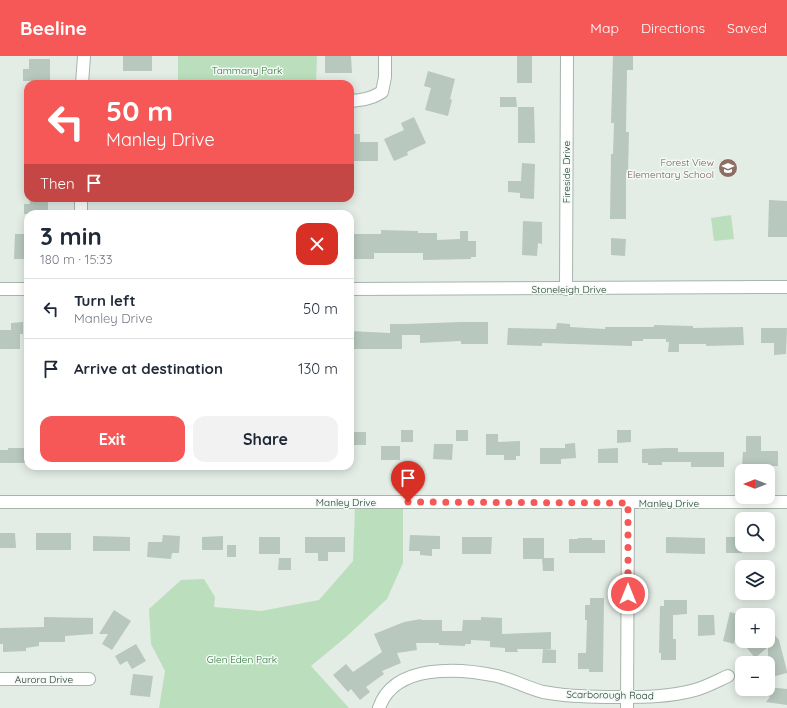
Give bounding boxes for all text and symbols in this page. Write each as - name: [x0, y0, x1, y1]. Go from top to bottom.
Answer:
- text: Beeline: [20, 16, 87, 40]
- text: Map: [590, 19, 619, 37]
- text: Directions: [641, 19, 705, 37]
- text: Saved: [727, 19, 767, 37]
- park label: Tammany Park: [212, 64, 282, 77]
- text: 50 m: [106, 93, 173, 128]
- icon: left: [40, 96, 92, 148]
- text: Manley Drive: [106, 128, 215, 151]
- street label: Fireside Drive: [560, 140, 573, 203]
- place label: Forest View Elementary School: [627, 156, 714, 181]
- school or university icon: Forest View Elementary School: [717, 157, 739, 179]
- icon: arrive: [83, 172, 105, 194]
- text: Then: [40, 174, 75, 193]
- text: 3 min: [40, 221, 102, 251]
- button: close: [296, 223, 338, 265]
- text: 180 m · 15:33: [40, 251, 113, 267]
- street label: Stoneleigh Drive: [531, 283, 607, 296]
- text: Turn left: [74, 291, 136, 310]
- icon: left: [40, 298, 62, 320]
- text: 50 m: [303, 299, 338, 318]
- text: Manley Drive: [74, 310, 153, 326]
- icon: arrive: [40, 358, 62, 380]
- text: Arrive at destination: [74, 359, 223, 378]
- text: 130 m: [298, 359, 338, 378]
- button: Exit: [40, 416, 185, 462]
- button: Share: [193, 416, 338, 462]
- pin: [391, 461, 425, 502]
- north arrow: [735, 464, 775, 504]
- map controls: [735, 464, 775, 696]
- icon: arrive: [397, 467, 419, 489]
- street label: Manley Drive: [316, 496, 377, 509]
- street label: Manley Drive: [639, 497, 700, 510]
- button: search: [735, 512, 775, 552]
- button: layers: [735, 560, 775, 600]
- position arrow: [607, 573, 649, 615]
- button: +: [735, 608, 775, 648]
- park label: Glen Eden Park: [207, 653, 277, 666]
- button: −: [735, 656, 775, 696]
- street label: Aurora Drive: [15, 673, 74, 686]
- street label: Scarborough Road: [566, 688, 654, 702]

